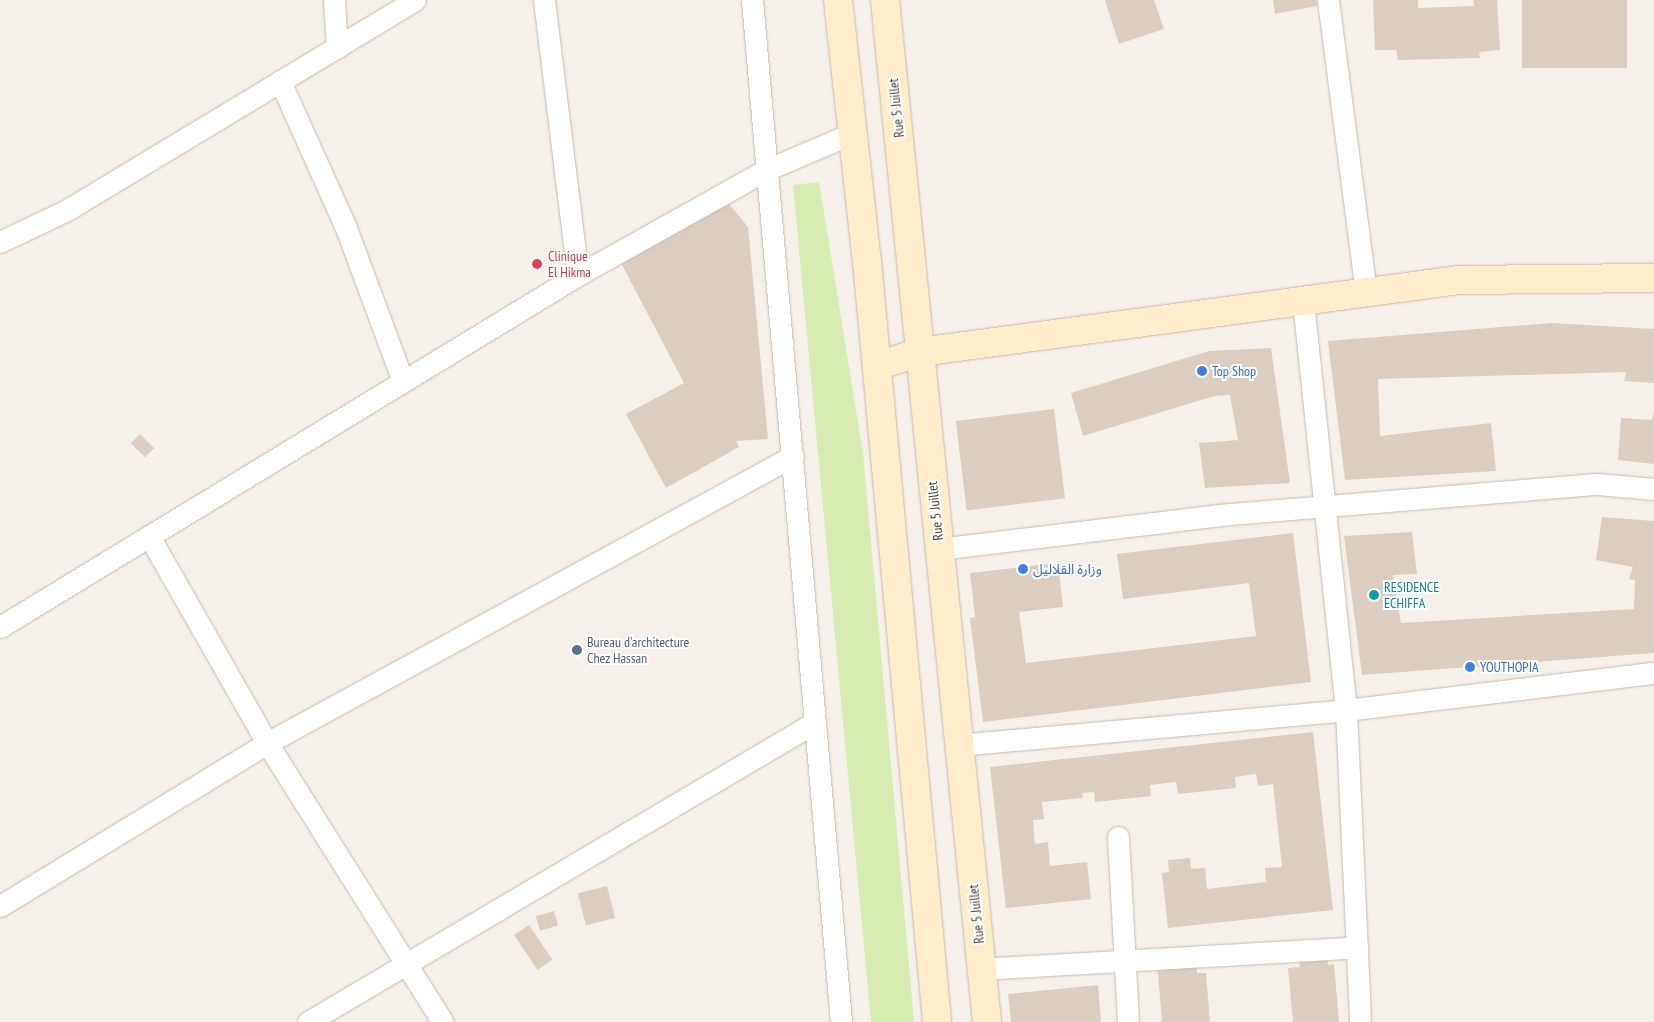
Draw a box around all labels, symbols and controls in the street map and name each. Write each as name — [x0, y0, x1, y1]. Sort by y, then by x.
street label: Rue 5 Juillet — [885, 78, 907, 138]
place label: Clinique El Hikma — [548, 248, 591, 280]
marker: Clinique El Hikma — [530, 257, 544, 271]
place label: Top Shop — [1212, 363, 1256, 379]
marker: Top Shop — [1196, 365, 1208, 377]
street label: Rue 5 Juillet — [924, 481, 946, 541]
place label: وزارة القلاليل — [1033, 561, 1102, 577]
marker: وزارة القلاليل — [1017, 563, 1029, 575]
place label: RESIDENCE ECHIFFA — [1384, 579, 1439, 612]
marker: RESIDENCE ECHIFFA — [1368, 589, 1380, 601]
place label: Bureau d'architecture Chez Hassan — [587, 634, 689, 666]
marker: Bureau d'architecture Chez Hassan — [571, 644, 583, 656]
place label: YOUTHOPIA — [1480, 659, 1539, 675]
marker: YOUTHOPIA — [1464, 661, 1476, 673]
street label: Rue 5 Juillet — [965, 884, 987, 944]

